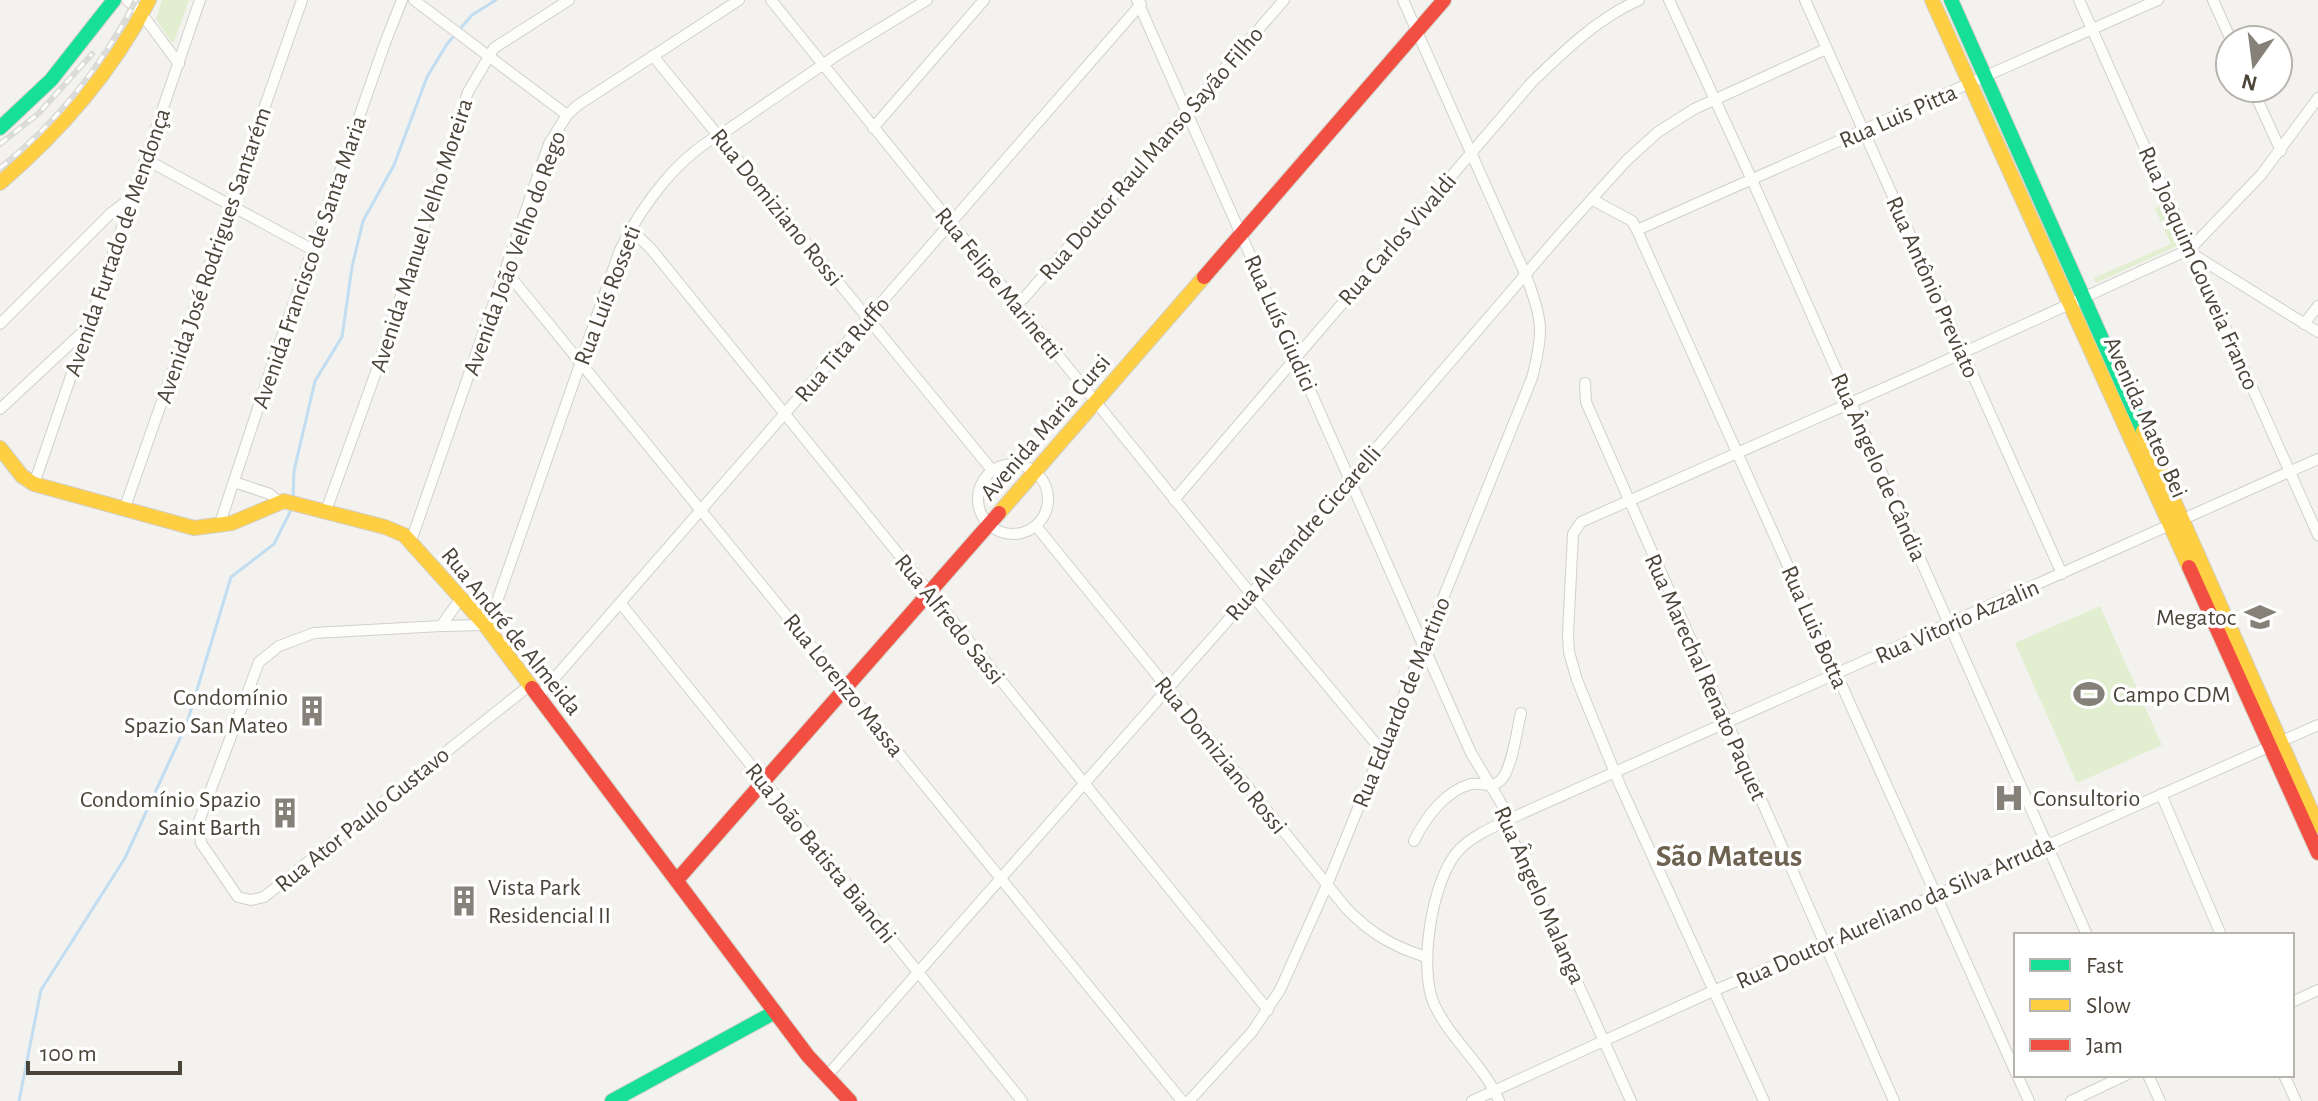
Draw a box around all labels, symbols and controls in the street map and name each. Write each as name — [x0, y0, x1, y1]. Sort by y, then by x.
street label: Rua Doutor Raul Manso Sayão Filho — [1035, 22, 1268, 285]
north arrow — [2214, 24, 2294, 104]
text: N — [2239, 70, 2259, 95]
street label: Rua Luis Pitta — [1836, 80, 1961, 153]
street label: Avenida Manuel Velho Moreira — [366, 96, 478, 375]
street label: Avenida José Rodrigues Santarém — [152, 104, 276, 406]
street label: Avenida Furtado de Mendonça — [61, 105, 175, 379]
street label: Avenida Francisco de Santa Maria — [249, 113, 371, 412]
street label: Rua Domiziano Rossi — [706, 124, 847, 291]
street label: Avenida João Velho do Rego — [460, 128, 570, 379]
street label: Rua Joaquim Gouveia Franco — [2133, 143, 2263, 394]
street label: Rua Carlos Vivaldi — [1334, 169, 1461, 310]
street label: Rua Antônio Previato — [1881, 193, 1983, 382]
street label: Rua Felipe Marinetti — [930, 203, 1067, 364]
street label: Rua Luís Rosseti — [570, 222, 646, 369]
street label: Rua Luís Giudici — [1239, 252, 1321, 395]
street label: Rua Tita Ruffo — [791, 292, 895, 407]
street label: Avenida Mateo Bei — [2099, 333, 2191, 501]
street label: Avenida Maria Cursi — [976, 350, 1115, 505]
street label: Rua Ângelo de Cândia — [1826, 369, 1932, 565]
street label: Rua Alexandre Ciccarelli — [1221, 442, 1386, 626]
street label: Rua André de Almeida — [436, 543, 586, 720]
street label: Rua Alfredo Sassi — [890, 550, 1009, 689]
street label: Rua Marechal Renato Paquet — [1640, 550, 1771, 805]
street label: Rua Luis Botta — [1776, 562, 1852, 692]
street label: Rua Vitorio Azzalin — [1872, 575, 2043, 669]
street label: Rua Eduardo de Martino — [1349, 594, 1455, 811]
school or university icon: Megatoc — [2243, 600, 2277, 634]
place label: Megatoc — [2156, 606, 2236, 630]
street label: Rua Lorenzo Massa — [778, 610, 908, 762]
street label: Rua Domiziano Rossi — [1150, 672, 1291, 839]
sports icon: Campo CDM — [2072, 677, 2106, 711]
place label: Campo CDM — [2113, 683, 2230, 707]
place label: Condomínio Spazio San Mateo — [124, 686, 288, 738]
building icon: Condomínio Spazio San Mateo — [295, 694, 329, 728]
street label: Rua Ator Paulo Gustavo — [271, 742, 454, 897]
street label: Rua João Batista Bianchi — [740, 759, 900, 948]
hospital icon: Consultorio — [1992, 781, 2026, 815]
place label: Consultorio — [2033, 787, 2140, 811]
place label: Condomínio Spazio Saint Barth — [80, 788, 261, 840]
building icon: Condomínio Spazio Saint Barth — [268, 796, 302, 830]
street label: Rua Ângelo Malanga — [1489, 802, 1591, 988]
street label: Rua Doutor Aureliano da Silva Arruda — [1733, 832, 2058, 994]
district label: São Mateus — [1656, 840, 1802, 872]
place label: Vista Park Residencial II — [488, 876, 611, 928]
building icon: Vista Park Residencial II — [447, 884, 481, 918]
legend — [2014, 933, 2294, 1077]
text: Fast — [2086, 954, 2124, 978]
text: Slow — [2086, 994, 2131, 1018]
scale bar — [28, 1025, 180, 1075]
text: Jam — [2086, 1034, 2123, 1058]
text: 100 m — [40, 1042, 97, 1066]

